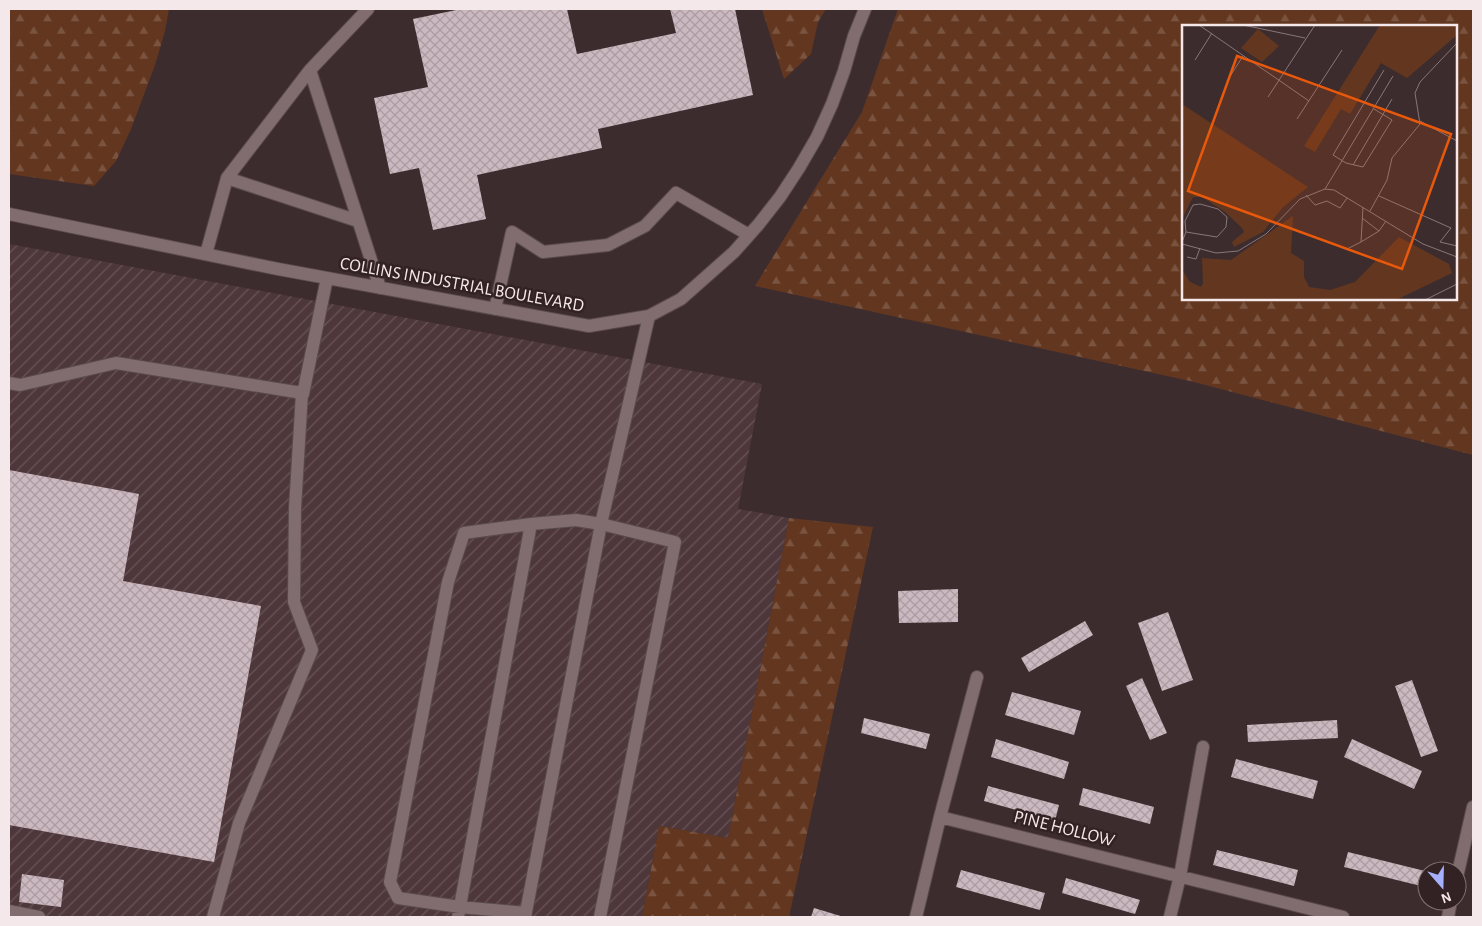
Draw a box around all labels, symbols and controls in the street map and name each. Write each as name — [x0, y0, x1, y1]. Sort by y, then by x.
inset map — [1182, 25, 1457, 300]
street label: COLLINS INDUSTRIAL BOULEVARD — [339, 255, 585, 315]
street label: PINE HOLLOW — [1012, 808, 1116, 850]
north arrow — [1417, 861, 1467, 911]
text: N — [1439, 889, 1453, 906]

